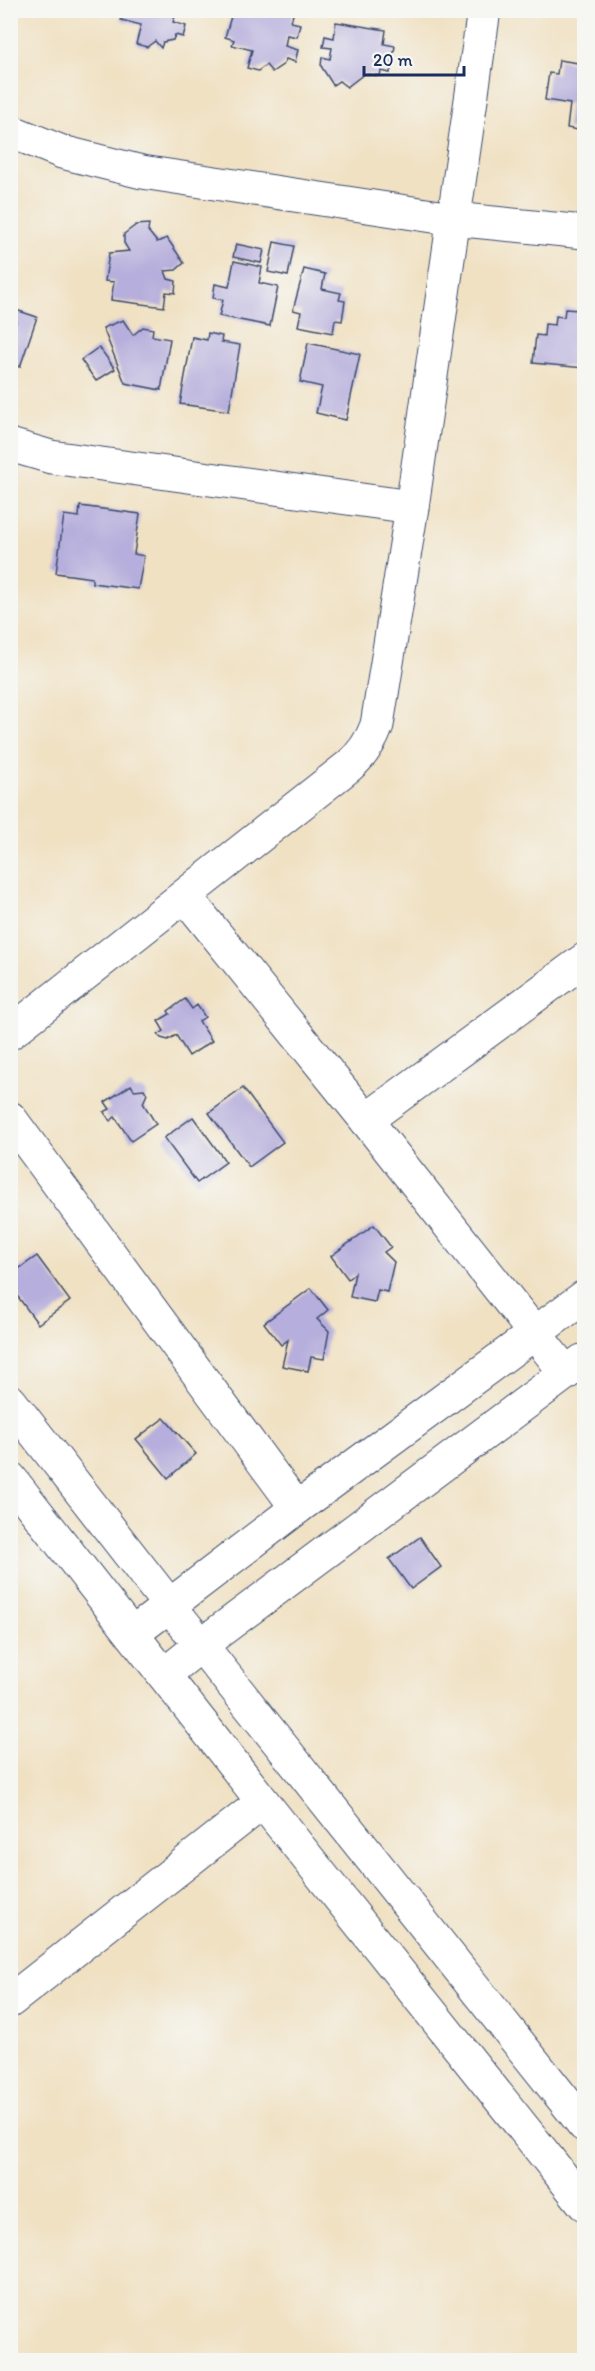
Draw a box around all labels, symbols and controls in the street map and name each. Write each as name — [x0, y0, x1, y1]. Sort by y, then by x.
scale bar — [364, 39, 464, 77]
text: 20 m — [373, 49, 413, 71]

